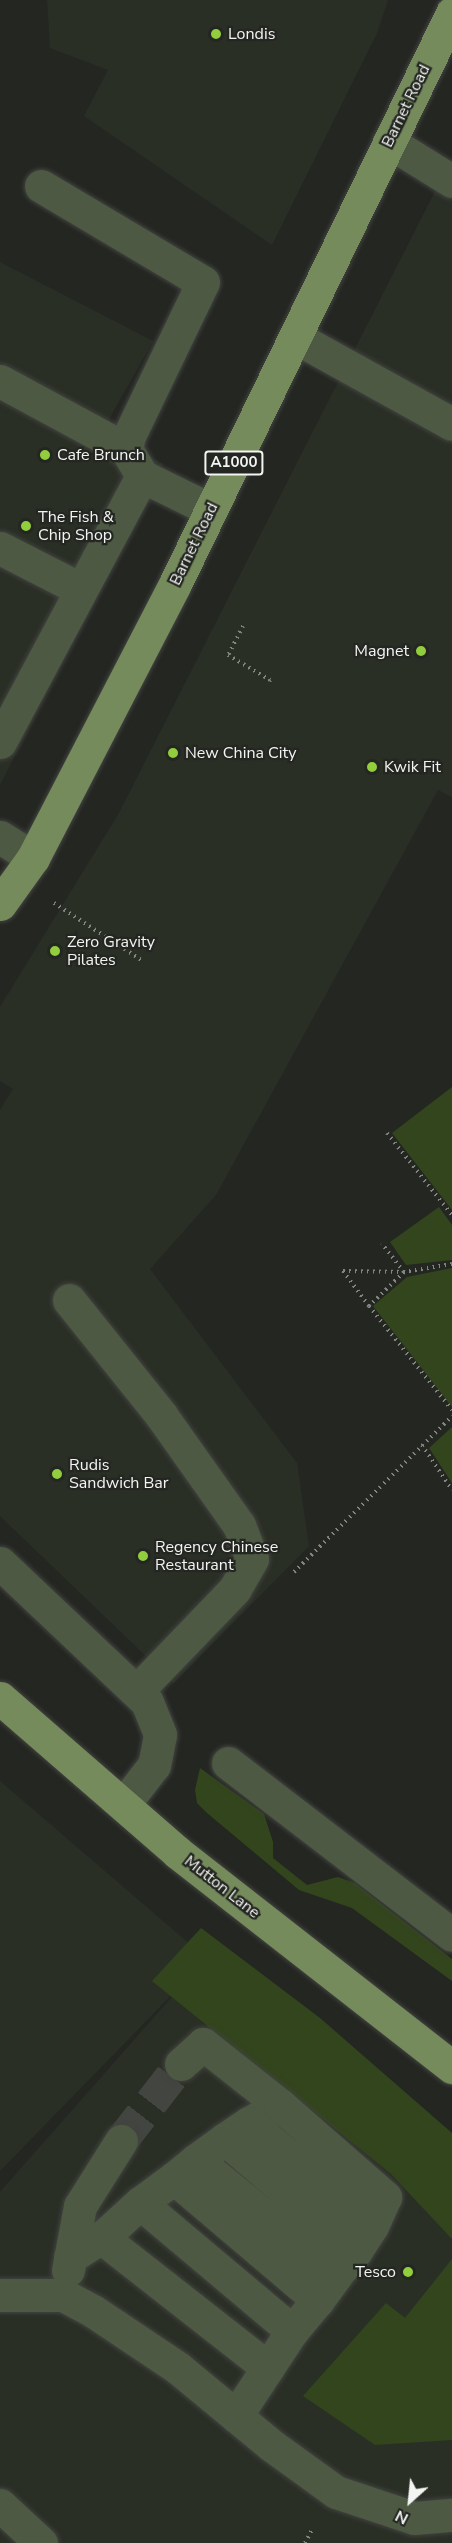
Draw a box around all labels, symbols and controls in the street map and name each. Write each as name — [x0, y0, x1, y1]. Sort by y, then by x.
place label: Londis — [228, 24, 275, 44]
marker: Londis — [209, 27, 223, 41]
street label: Barnet Road — [378, 62, 434, 150]
place label: Cafe Brunch — [57, 445, 145, 465]
marker: Cafe Brunch — [38, 448, 52, 462]
road number: A1000 — [204, 451, 264, 475]
street label: Barnet Road — [166, 500, 222, 588]
place label: The Fish & Chip Shop — [38, 507, 114, 545]
marker: The Fish & Chip Shop — [19, 519, 33, 533]
place label: Magnet — [354, 641, 409, 661]
marker: Magnet — [414, 644, 428, 658]
place label: New China City — [185, 743, 296, 763]
marker: New China City — [166, 746, 180, 760]
place label: Kwik Fit — [384, 757, 441, 777]
marker: Kwik Fit — [365, 760, 379, 774]
place label: Zero Gravity Pilates — [67, 932, 155, 970]
marker: Zero Gravity Pilates — [48, 944, 62, 958]
place label: Rudis Sandwich Bar — [69, 1455, 169, 1493]
marker: Rudis Sandwich Bar — [50, 1467, 64, 1481]
place label: Regency Chinese Restaurant — [155, 1537, 278, 1575]
marker: Regency Chinese Restaurant — [136, 1549, 150, 1563]
street label: Mutton Lane — [180, 1852, 264, 1922]
place label: Tesco — [355, 2262, 396, 2282]
marker: Tesco — [401, 2265, 415, 2279]
north arrow — [380, 2471, 440, 2531]
text: N — [392, 2505, 412, 2530]

